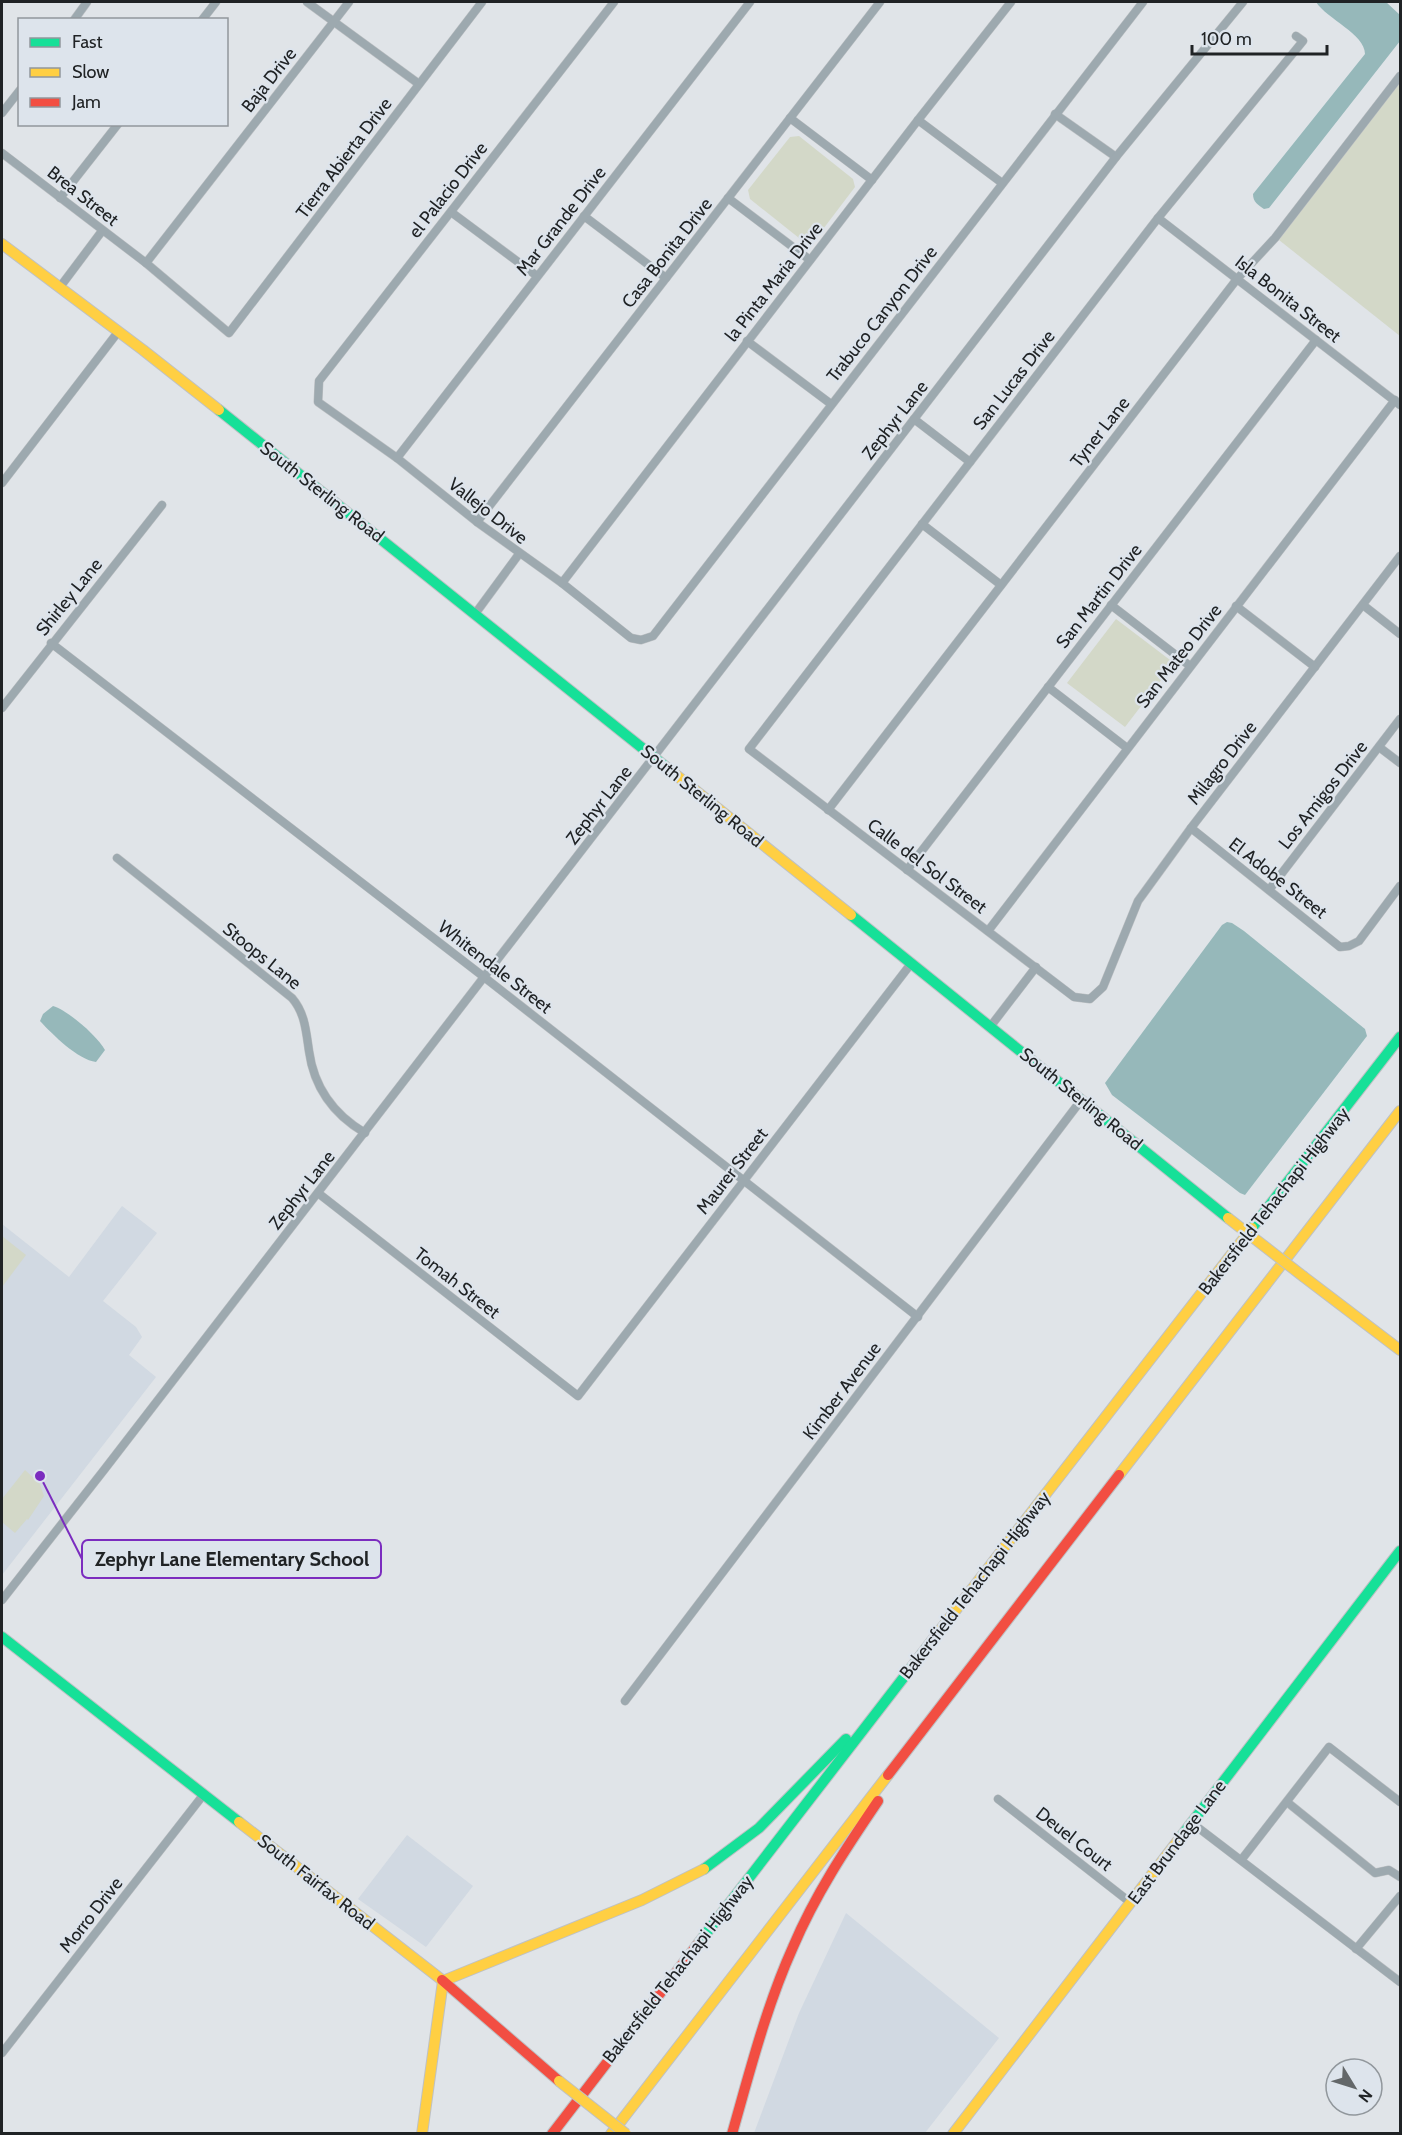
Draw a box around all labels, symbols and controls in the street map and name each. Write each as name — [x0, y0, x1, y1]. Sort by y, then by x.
legend — [18, 18, 228, 126]
scale bar — [1192, 18, 1327, 56]
text: 100 m — [1201, 28, 1252, 50]
text: Fast — [72, 31, 103, 53]
street label: Baja Drive — [237, 43, 301, 117]
text: Slow — [72, 61, 109, 83]
text: Jam — [71, 91, 101, 113]
street label: Tierra Abierta Drive — [291, 93, 397, 223]
street label: el Palacio Drive — [404, 138, 492, 242]
street label: Brea Street — [43, 161, 123, 231]
street label: Mar Grande Drive — [511, 162, 611, 280]
street label: Casa Bonita Drive — [617, 194, 717, 312]
street label: la Pinta Maria Drive — [721, 218, 827, 346]
street label: Trabuco Canyon Drive — [822, 242, 942, 386]
street label: Isla Bonita Street — [1231, 251, 1345, 347]
street label: San Lucas Drive — [968, 326, 1060, 434]
street label: Zephyr Lane — [857, 376, 933, 464]
street label: Tyner Lane — [1066, 392, 1134, 472]
street label: South Sterling Road — [256, 437, 388, 547]
street label: Vallejo Drive — [444, 473, 532, 549]
street label: San Martin Drive — [1051, 539, 1147, 653]
street label: Shirley Lane — [31, 554, 107, 640]
street label: San Mateo Drive — [1132, 600, 1226, 712]
street label: Milagro Drive — [1183, 717, 1261, 809]
street label: Los Amigos Drive — [1274, 736, 1372, 854]
street label: South Sterling Road — [636, 740, 768, 852]
street label: Zephyr Lane — [561, 761, 637, 849]
street label: Calle del Sol Street — [863, 814, 991, 918]
street label: El Adobe Street — [1225, 833, 1331, 923]
street label: Whitendale Street — [434, 916, 556, 1018]
street label: Stoops Lane — [218, 918, 306, 994]
street label: South Sterling Road — [1015, 1043, 1147, 1155]
street label: Bakersfield Tehachapi Highway — [1194, 1103, 1354, 1299]
street label: Maurer Street — [692, 1124, 772, 1218]
street label: Zephyr Lane — [264, 1146, 340, 1234]
street label: Tomah Street — [410, 1243, 504, 1323]
street label: Kimber Avenue — [798, 1338, 886, 1444]
street label: Bakersfield Tehachapi Highway — [895, 1487, 1055, 1683]
callout: Zephyr Lane Elementary School — [82, 1540, 381, 1578]
text: Zephyr Lane Elementary School — [95, 1547, 369, 1571]
street label: East Brundage Lane — [1123, 1776, 1231, 1908]
street label: Deuel Court — [1031, 1802, 1117, 1876]
street label: South Fairfax Road — [253, 1829, 379, 1935]
street label: Bakersfield Tehachapi Highway — [598, 1871, 758, 2067]
street label: Morro Drive — [55, 1873, 127, 1957]
north arrow — [1324, 2057, 1384, 2117]
text: N — [1354, 2086, 1376, 2106]

